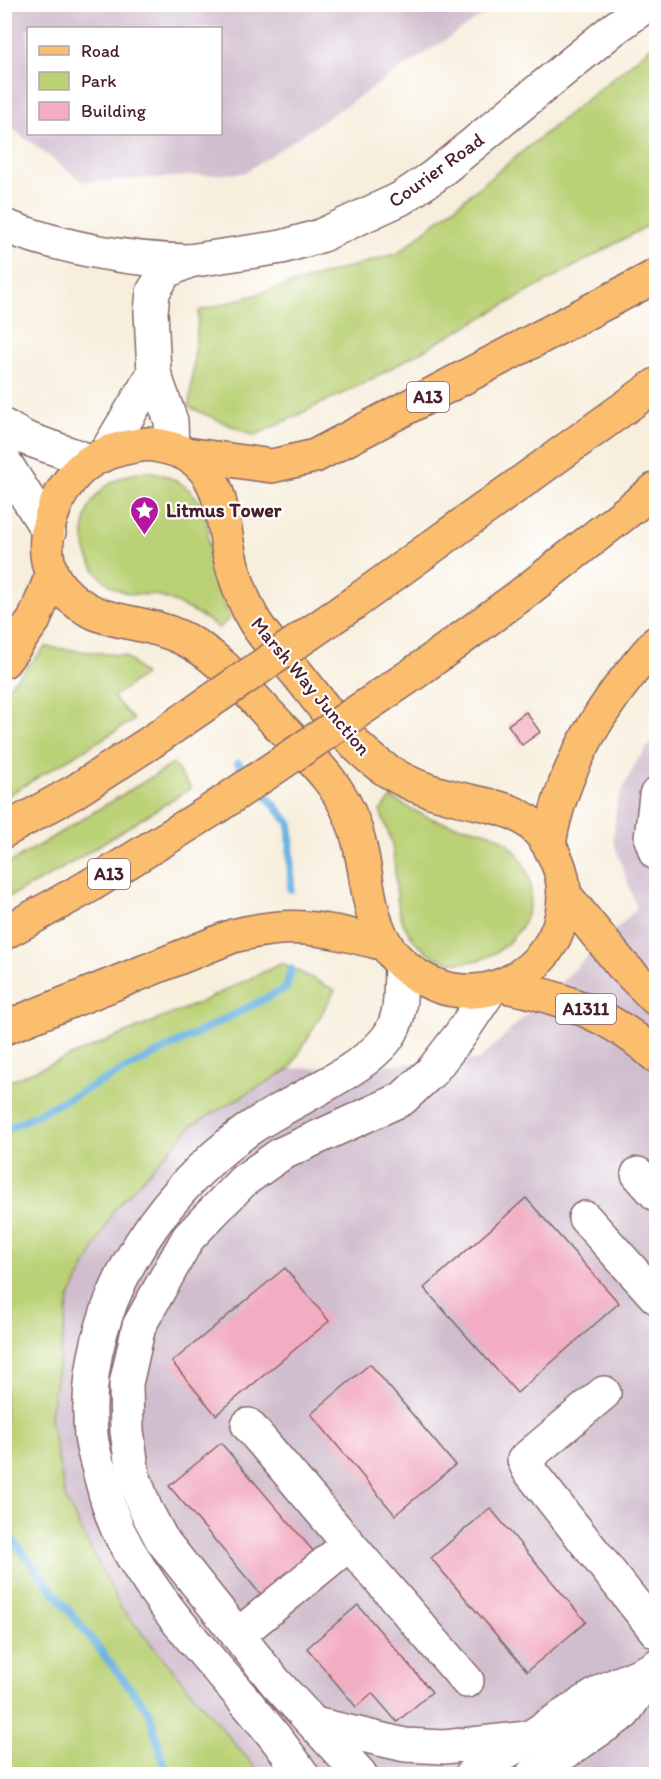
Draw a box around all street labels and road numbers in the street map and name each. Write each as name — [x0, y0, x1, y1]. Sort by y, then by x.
street label: Courier Road — [384, 127, 489, 213]
road number: A13 — [407, 382, 449, 412]
street label: Marsh Way Junction — [246, 612, 376, 760]
road number: A13 — [88, 859, 130, 889]
road number: A1311 — [556, 994, 616, 1024]

